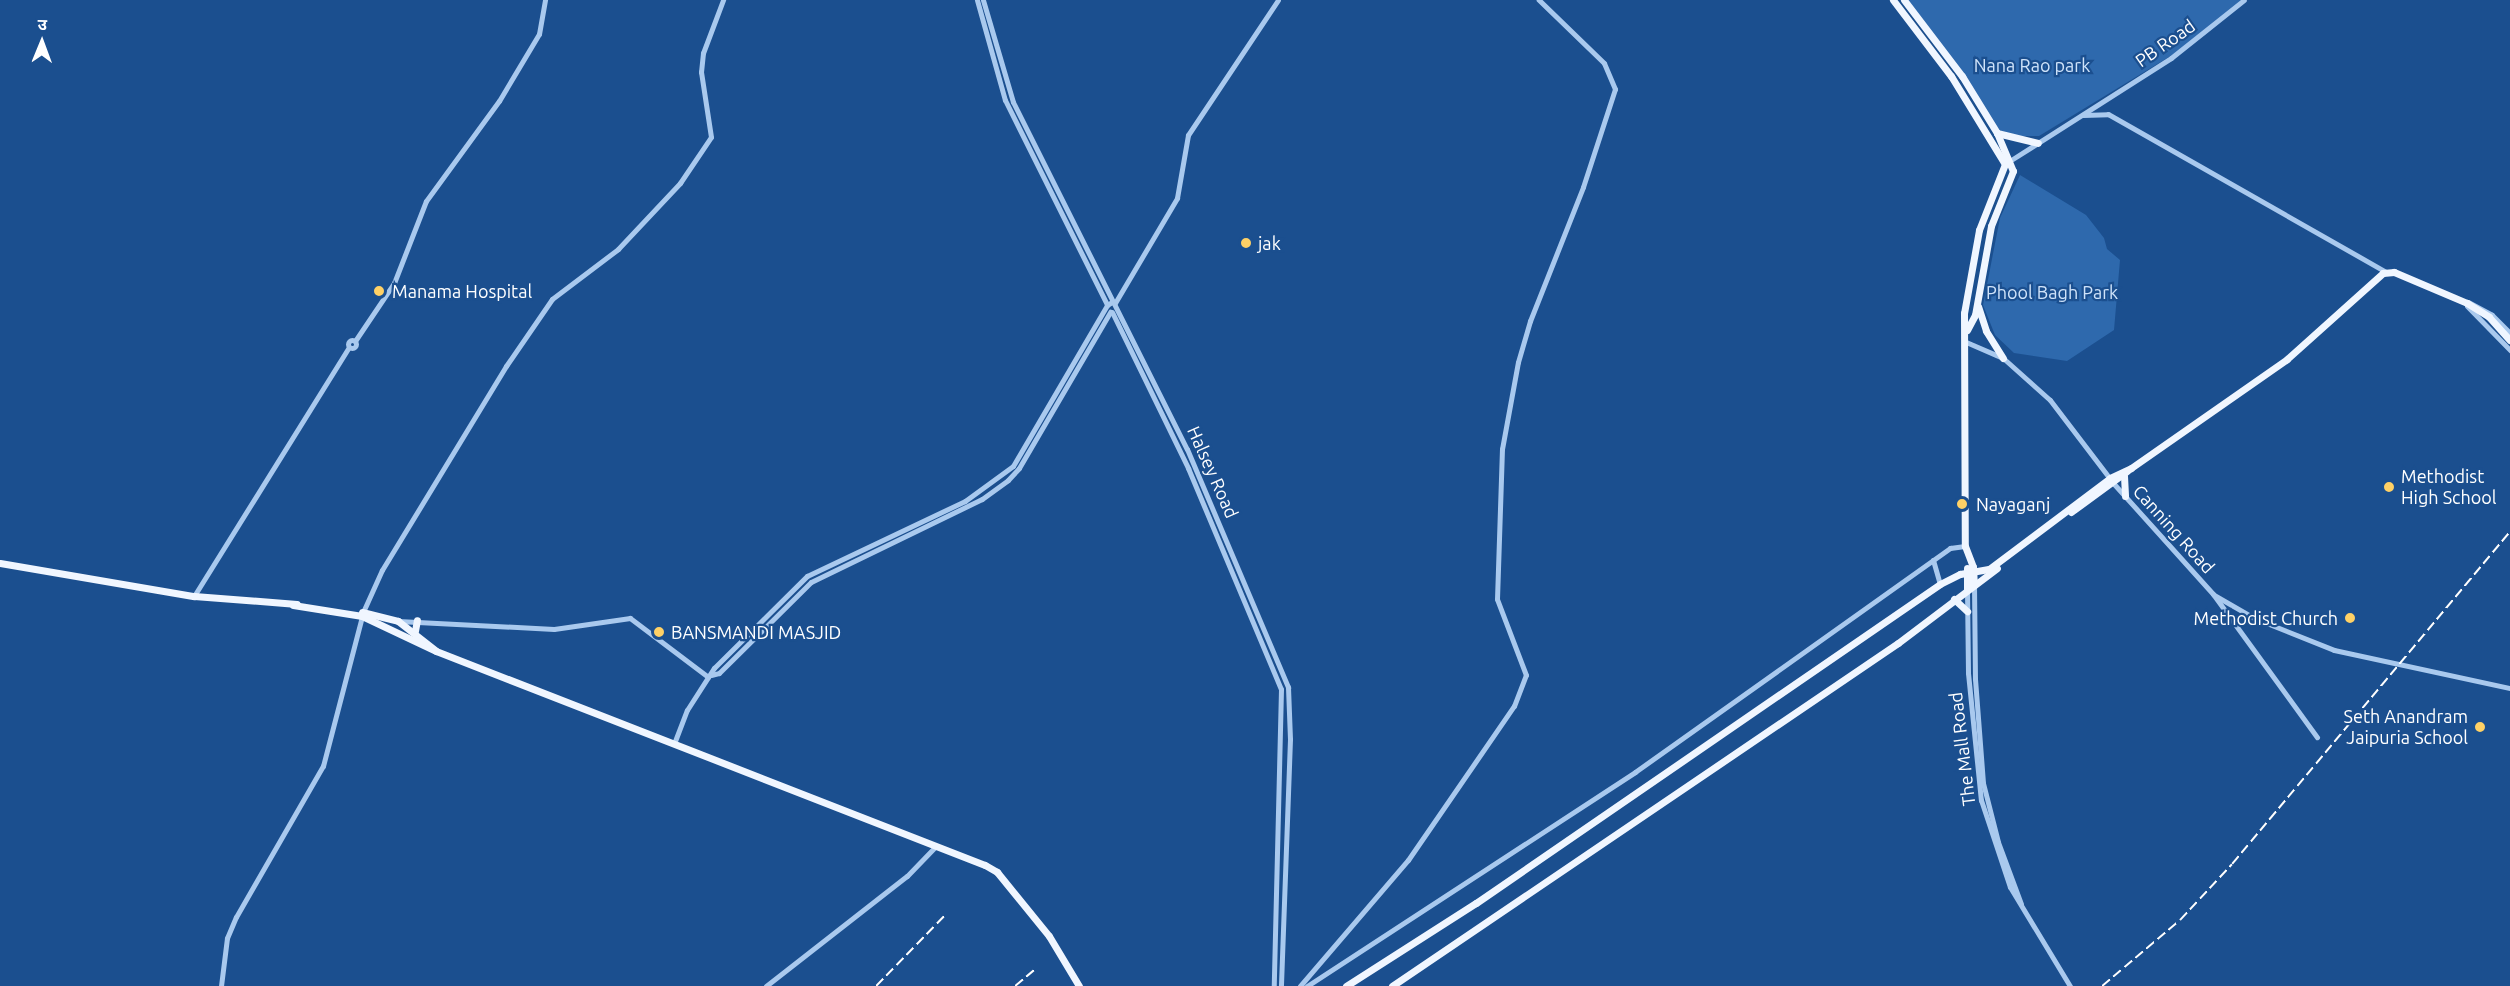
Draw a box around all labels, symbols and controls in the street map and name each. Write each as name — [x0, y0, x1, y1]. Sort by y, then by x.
north arrow — [12, 12, 72, 72]
text: उ — [37, 15, 47, 33]
street label: PB Road — [2131, 15, 2199, 71]
park label: Nana Rao park — [1974, 54, 2090, 76]
place label: jak — [1258, 232, 1281, 254]
marker: jak — [1239, 236, 1253, 250]
place label: Manama Hospital — [392, 280, 532, 302]
park label: Phool Bagh Park — [1986, 281, 2118, 303]
marker: Manama Hospital — [370, 282, 388, 300]
street label: Halsey Road — [1183, 423, 1243, 521]
place label: Methodist High School — [2401, 466, 2497, 508]
street label: Canning Road — [2129, 480, 2219, 578]
marker: Methodist High School — [2382, 480, 2396, 494]
place label: Nayaganj — [1976, 493, 2050, 515]
marker: Nayaganj — [1953, 495, 1971, 513]
place label: Methodist Church — [2194, 607, 2338, 629]
marker: Methodist Church — [2343, 611, 2357, 625]
place label: BANSMANDI MASJID — [671, 621, 841, 643]
marker: BANSMANDI MASJID — [652, 625, 666, 639]
street label: The Mall Road — [1944, 691, 1980, 807]
place label: Seth Anandram Jaipuria School — [2344, 706, 2468, 748]
marker: Seth Anandram Jaipuria School — [2473, 720, 2487, 734]

